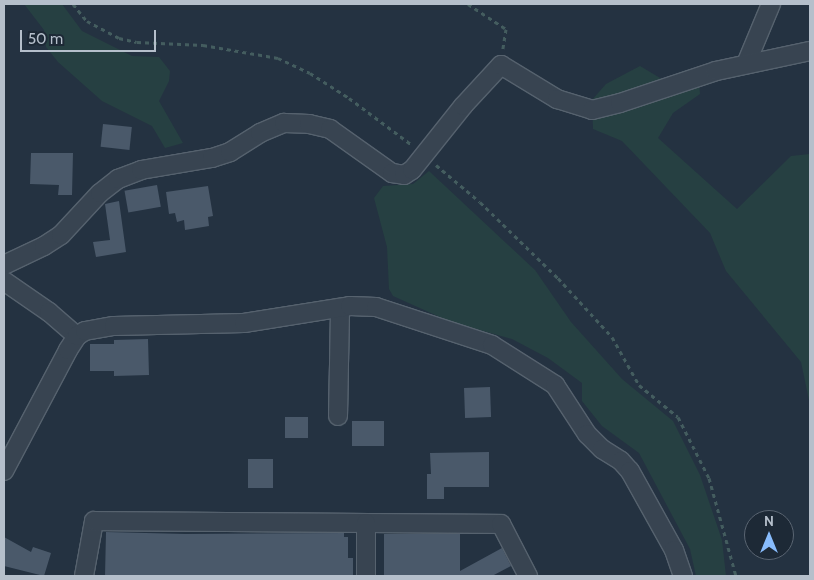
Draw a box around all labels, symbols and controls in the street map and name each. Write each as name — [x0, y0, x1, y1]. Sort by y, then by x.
scale bar — [22, 20, 159, 52]
text: 50 m — [28, 30, 63, 48]
north arrow — [744, 510, 794, 560]
text: N — [764, 512, 774, 530]

